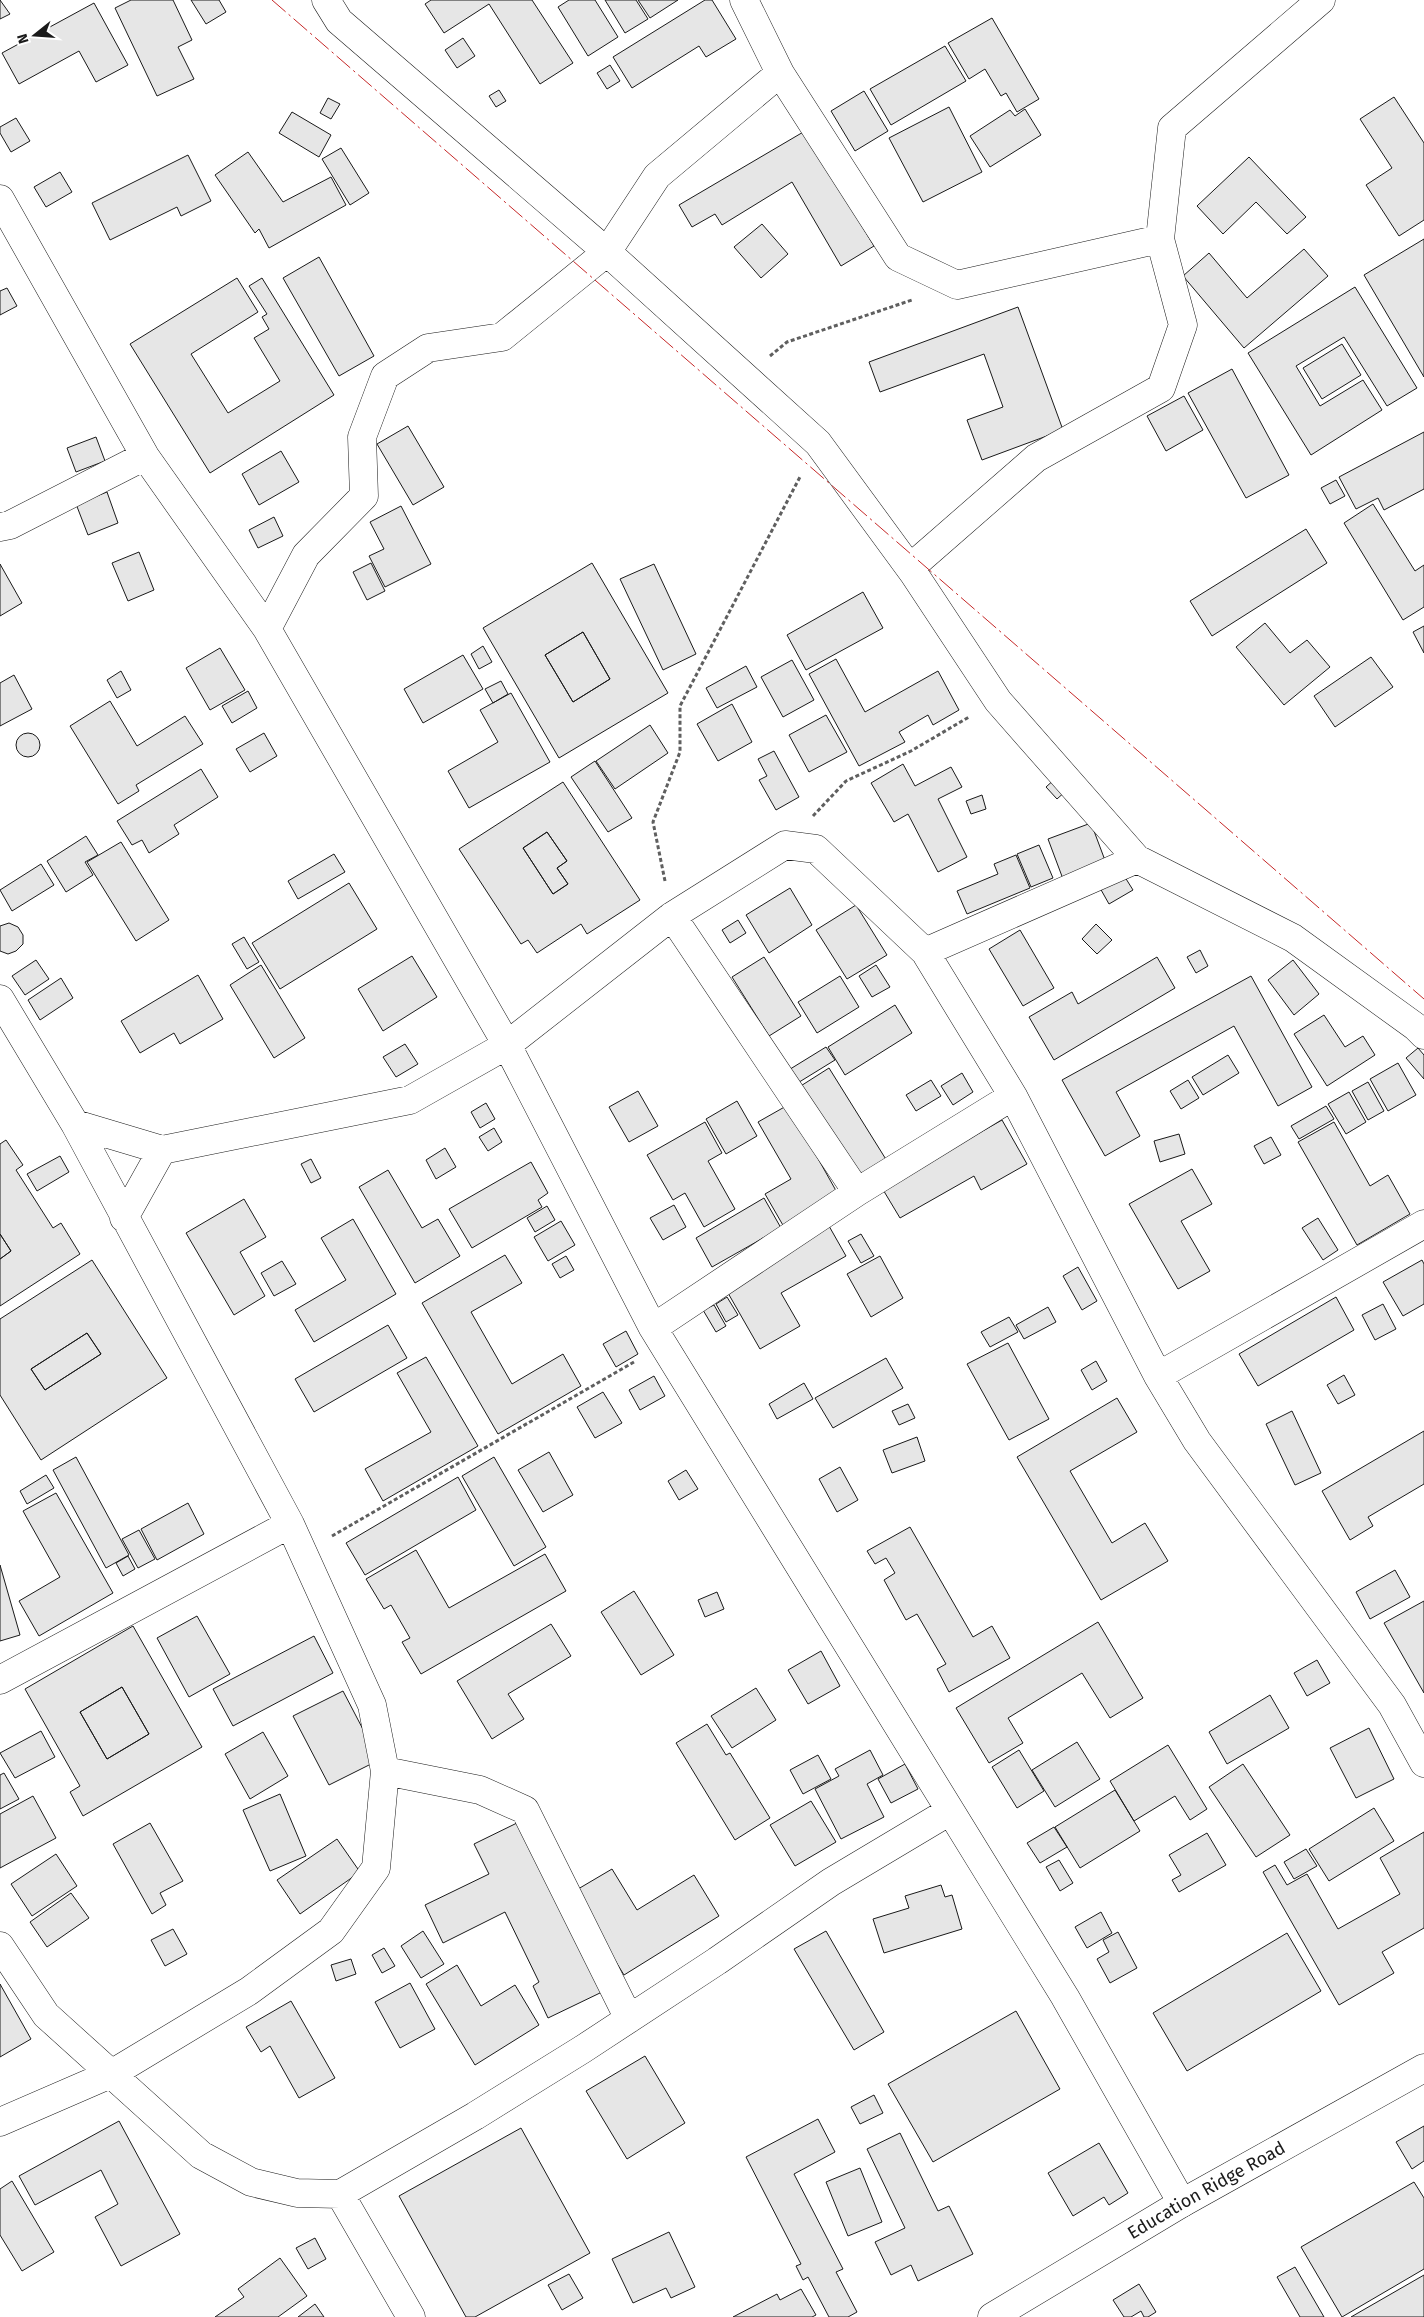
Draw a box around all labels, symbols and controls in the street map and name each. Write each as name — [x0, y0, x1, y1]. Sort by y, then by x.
north arrow — [10, 10, 60, 60]
text: N — [14, 32, 33, 46]
street label: Education Ridge Road — [1123, 2137, 1289, 2244]

